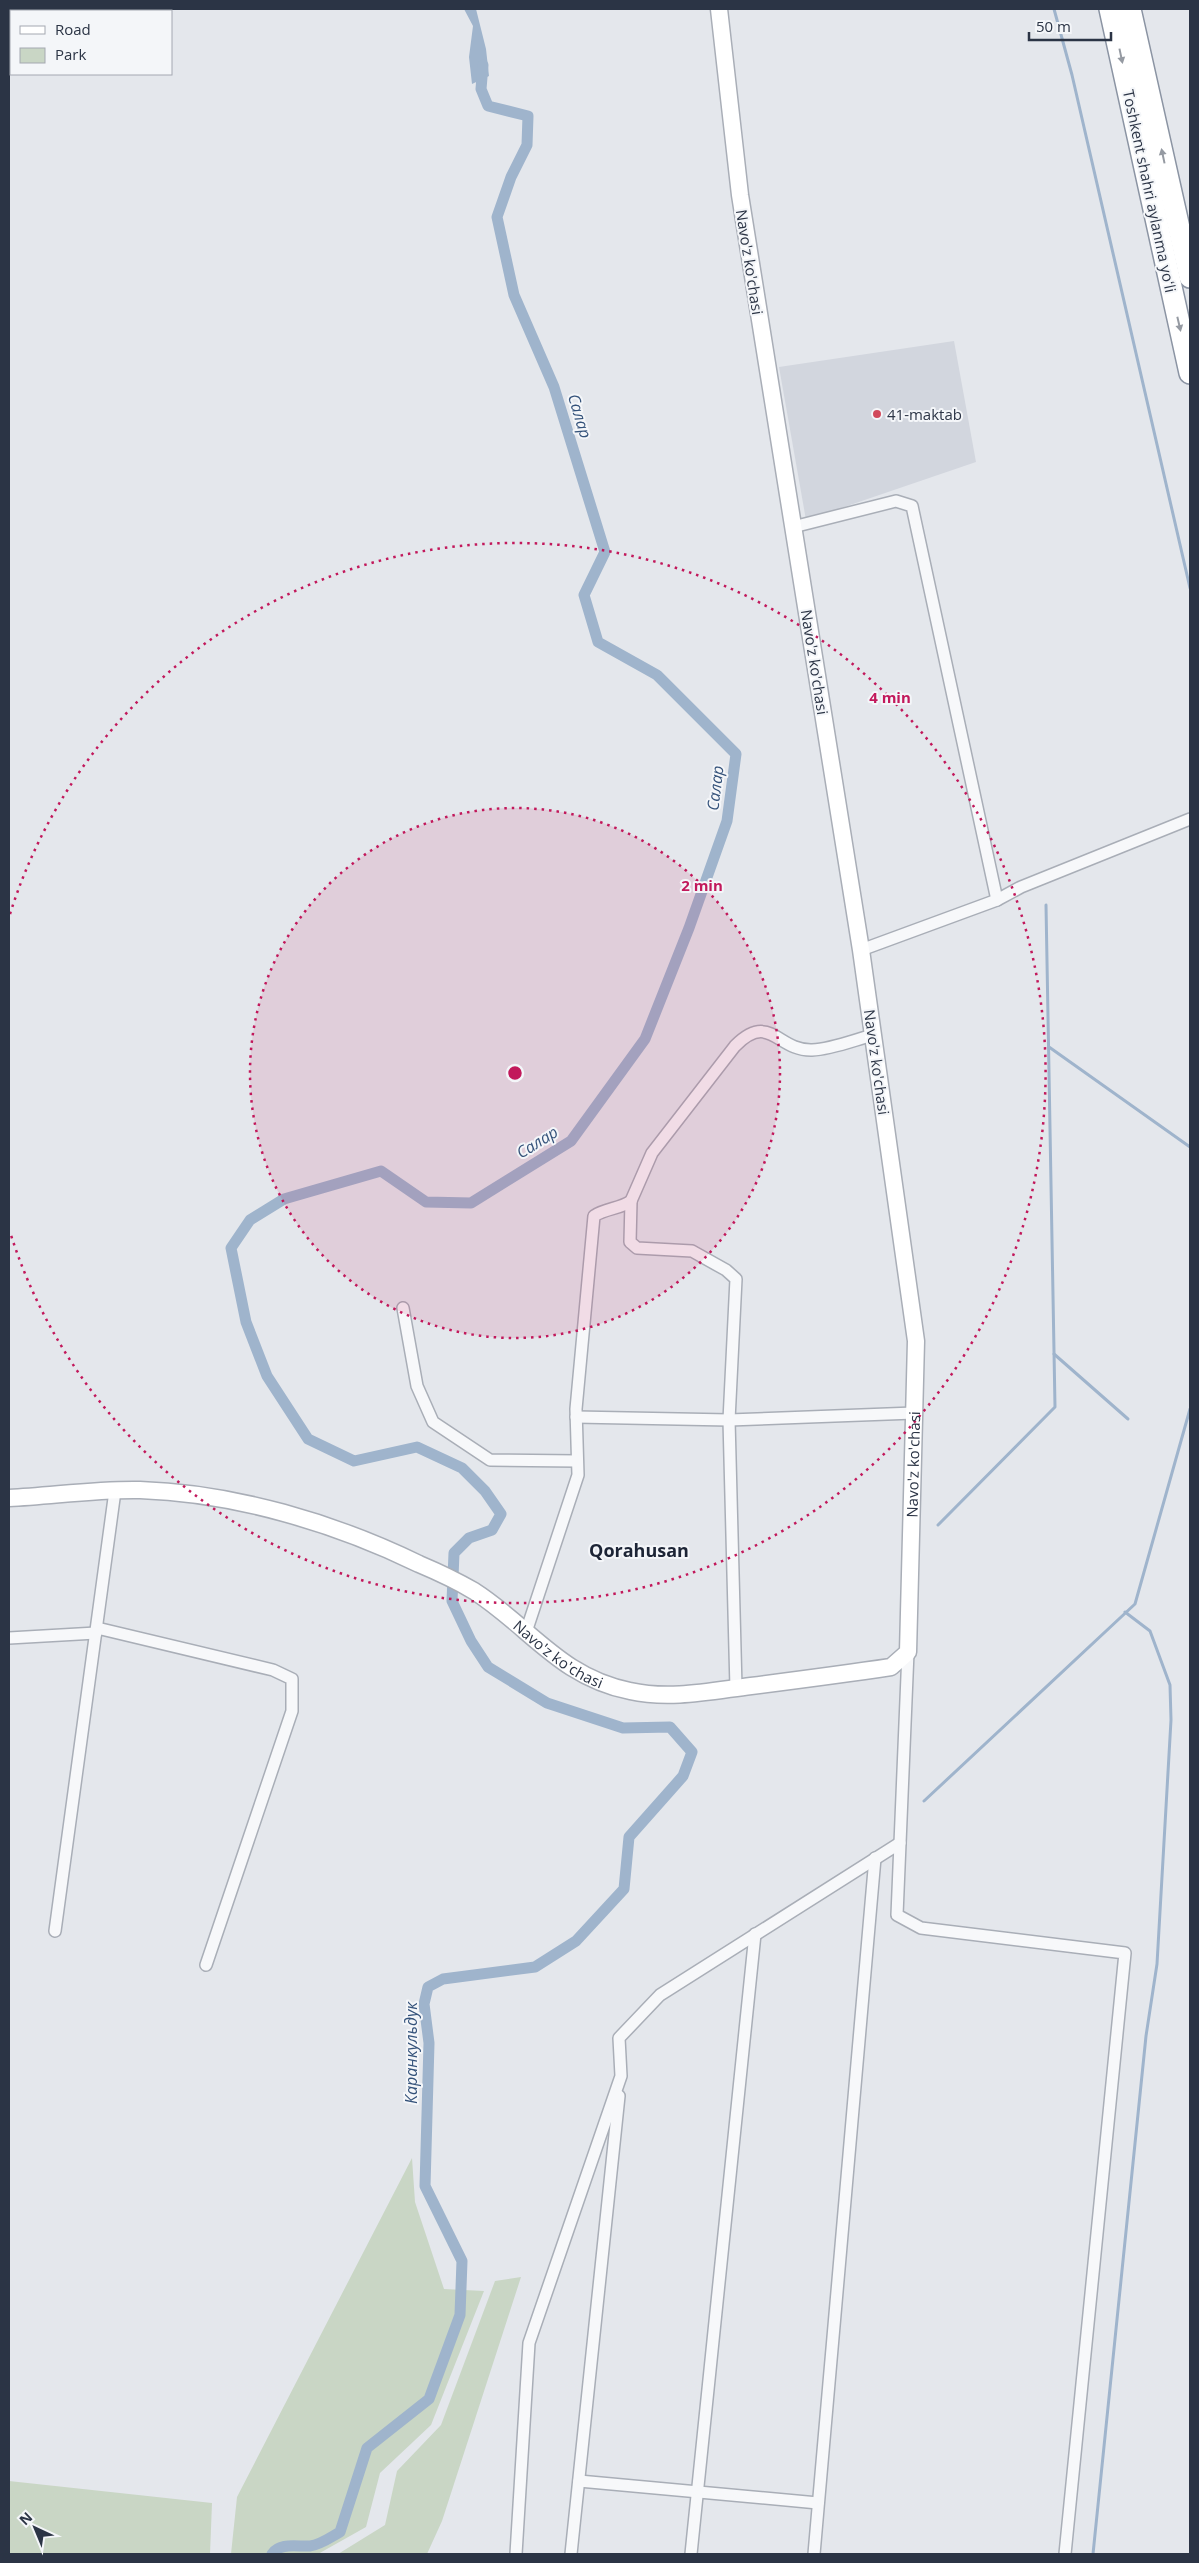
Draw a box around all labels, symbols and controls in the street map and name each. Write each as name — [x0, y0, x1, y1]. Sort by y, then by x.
legend — [10, 10, 172, 75]
scale bar — [1029, 10, 1112, 42]
text: 50 m — [1036, 16, 1071, 36]
text: Road — [55, 19, 91, 39]
text: Park — [55, 44, 86, 64]
one-way arrow — [1117, 49, 1125, 65]
street label: Toshkent shahri aylanma yoʻli — [1119, 88, 1181, 294]
one-way arrow — [1159, 148, 1167, 164]
street label: Navo'z ko'chasi — [732, 208, 768, 316]
one-way arrow — [1175, 317, 1183, 332]
water label: Салар — [563, 391, 597, 441]
place label: 41-maktab — [887, 404, 962, 424]
marker: 41-maktab — [871, 408, 883, 420]
street label: Navo'z ko'chasi — [797, 608, 833, 716]
text: 4 min — [869, 687, 911, 707]
water label: Салар — [701, 764, 729, 812]
text: 2 min — [681, 875, 723, 895]
street label: Navo'z ko'chasi — [860, 1008, 894, 1116]
centre of rings — [506, 1064, 524, 1082]
water label: Салар — [512, 1121, 562, 1163]
street label: Navo'z ko'chasi — [901, 1411, 924, 1518]
district label: Qorahusan — [589, 1538, 689, 1562]
street label: Navo'z ko'chasi — [509, 1615, 606, 1692]
water label: Каранкульдук — [400, 2001, 422, 2104]
north arrow — [10, 2503, 60, 2553]
text: N — [15, 2507, 36, 2529]

